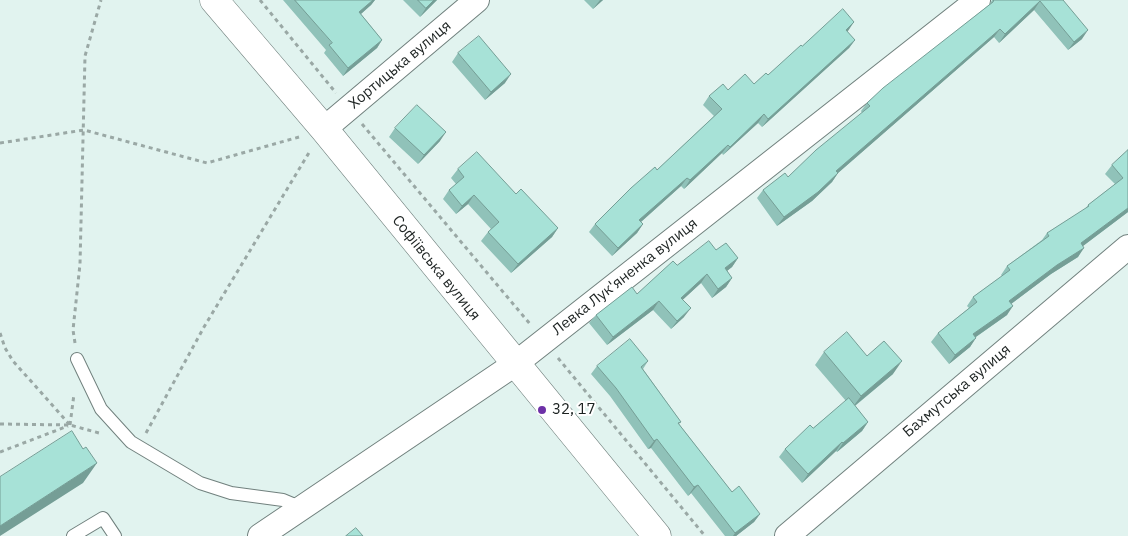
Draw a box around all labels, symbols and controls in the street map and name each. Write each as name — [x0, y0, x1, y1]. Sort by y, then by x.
street label: Хортицька вулиця — [345, 17, 455, 113]
street label: Софіївська вулиця — [388, 212, 484, 324]
street label: Левка Лук'яненка вулиця — [549, 215, 701, 339]
street label: Бахмутська вулиця — [900, 341, 1014, 441]
place label: 32, 17 — [552, 401, 596, 419]
marker: 32, 17 — [536, 404, 548, 416]

